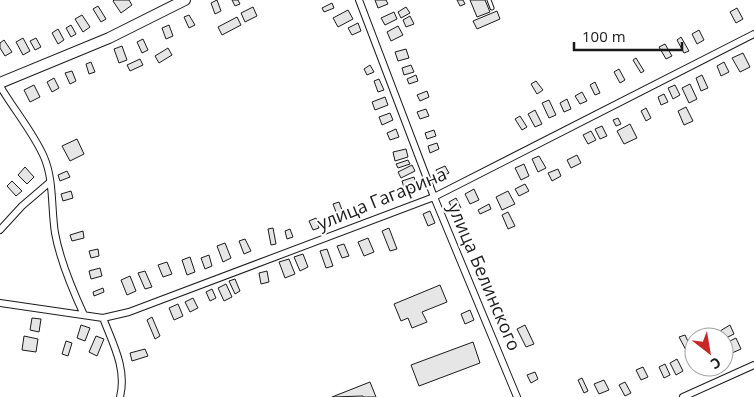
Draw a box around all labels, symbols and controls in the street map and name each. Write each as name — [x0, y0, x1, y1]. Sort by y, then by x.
scale bar — [574, 20, 682, 52]
text: 100 m — [582, 26, 626, 46]
street label: улица Гагарина — [313, 161, 450, 235]
street label: улица Белинского — [443, 199, 527, 354]
north arrow — [684, 327, 734, 377]
text: С — [707, 353, 725, 374]

